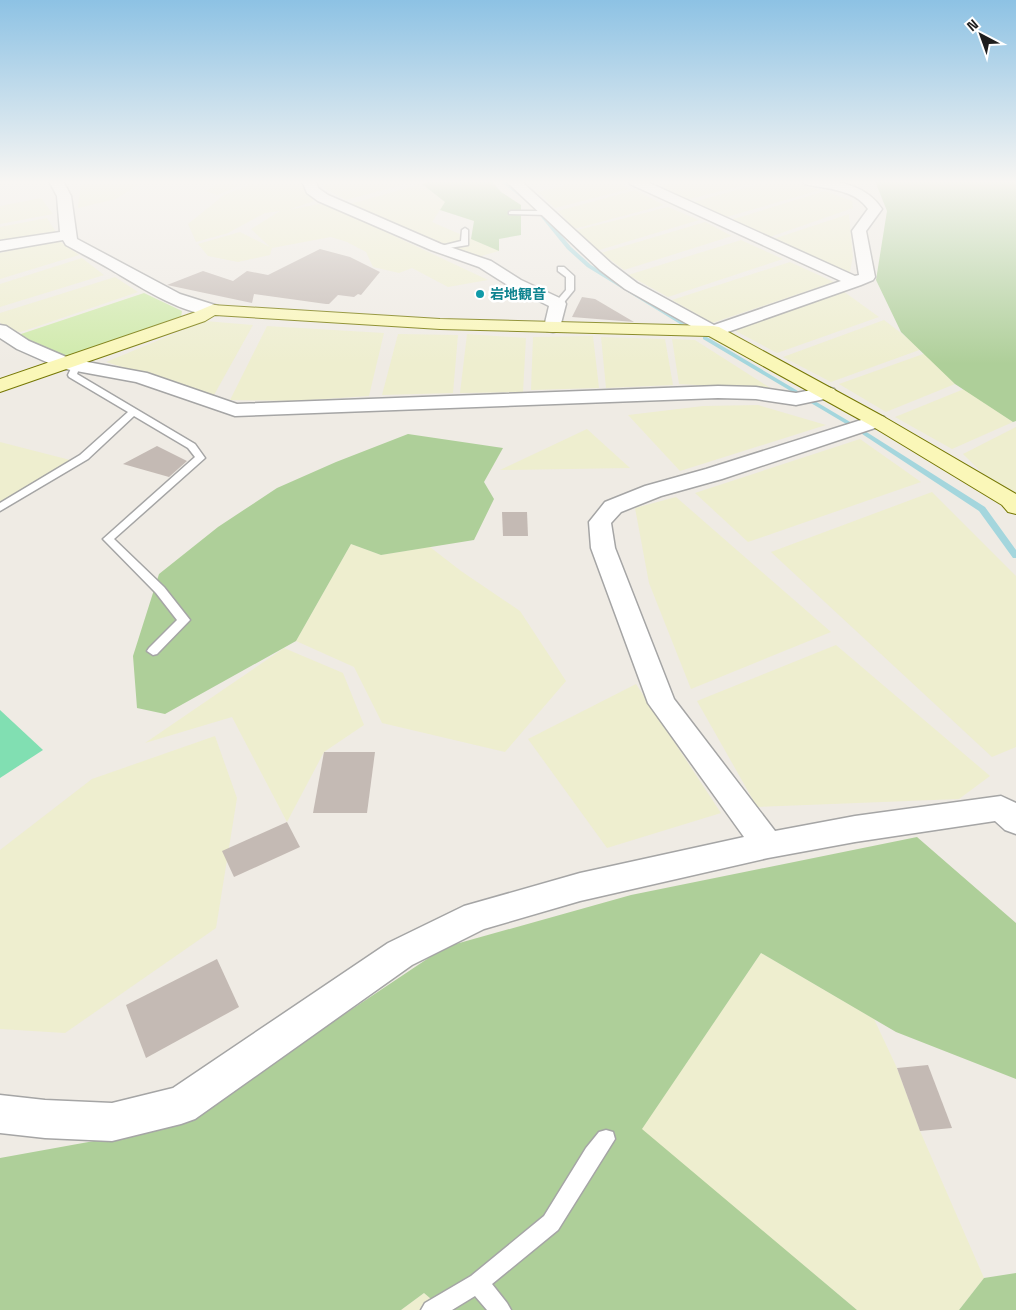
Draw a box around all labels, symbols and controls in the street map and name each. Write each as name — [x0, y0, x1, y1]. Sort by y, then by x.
north arrow — [956, 10, 1006, 60]
text: N — [963, 15, 982, 35]
place label: 岩地観音 — [490, 285, 546, 303]
marker: 岩地観音 — [474, 288, 486, 300]

